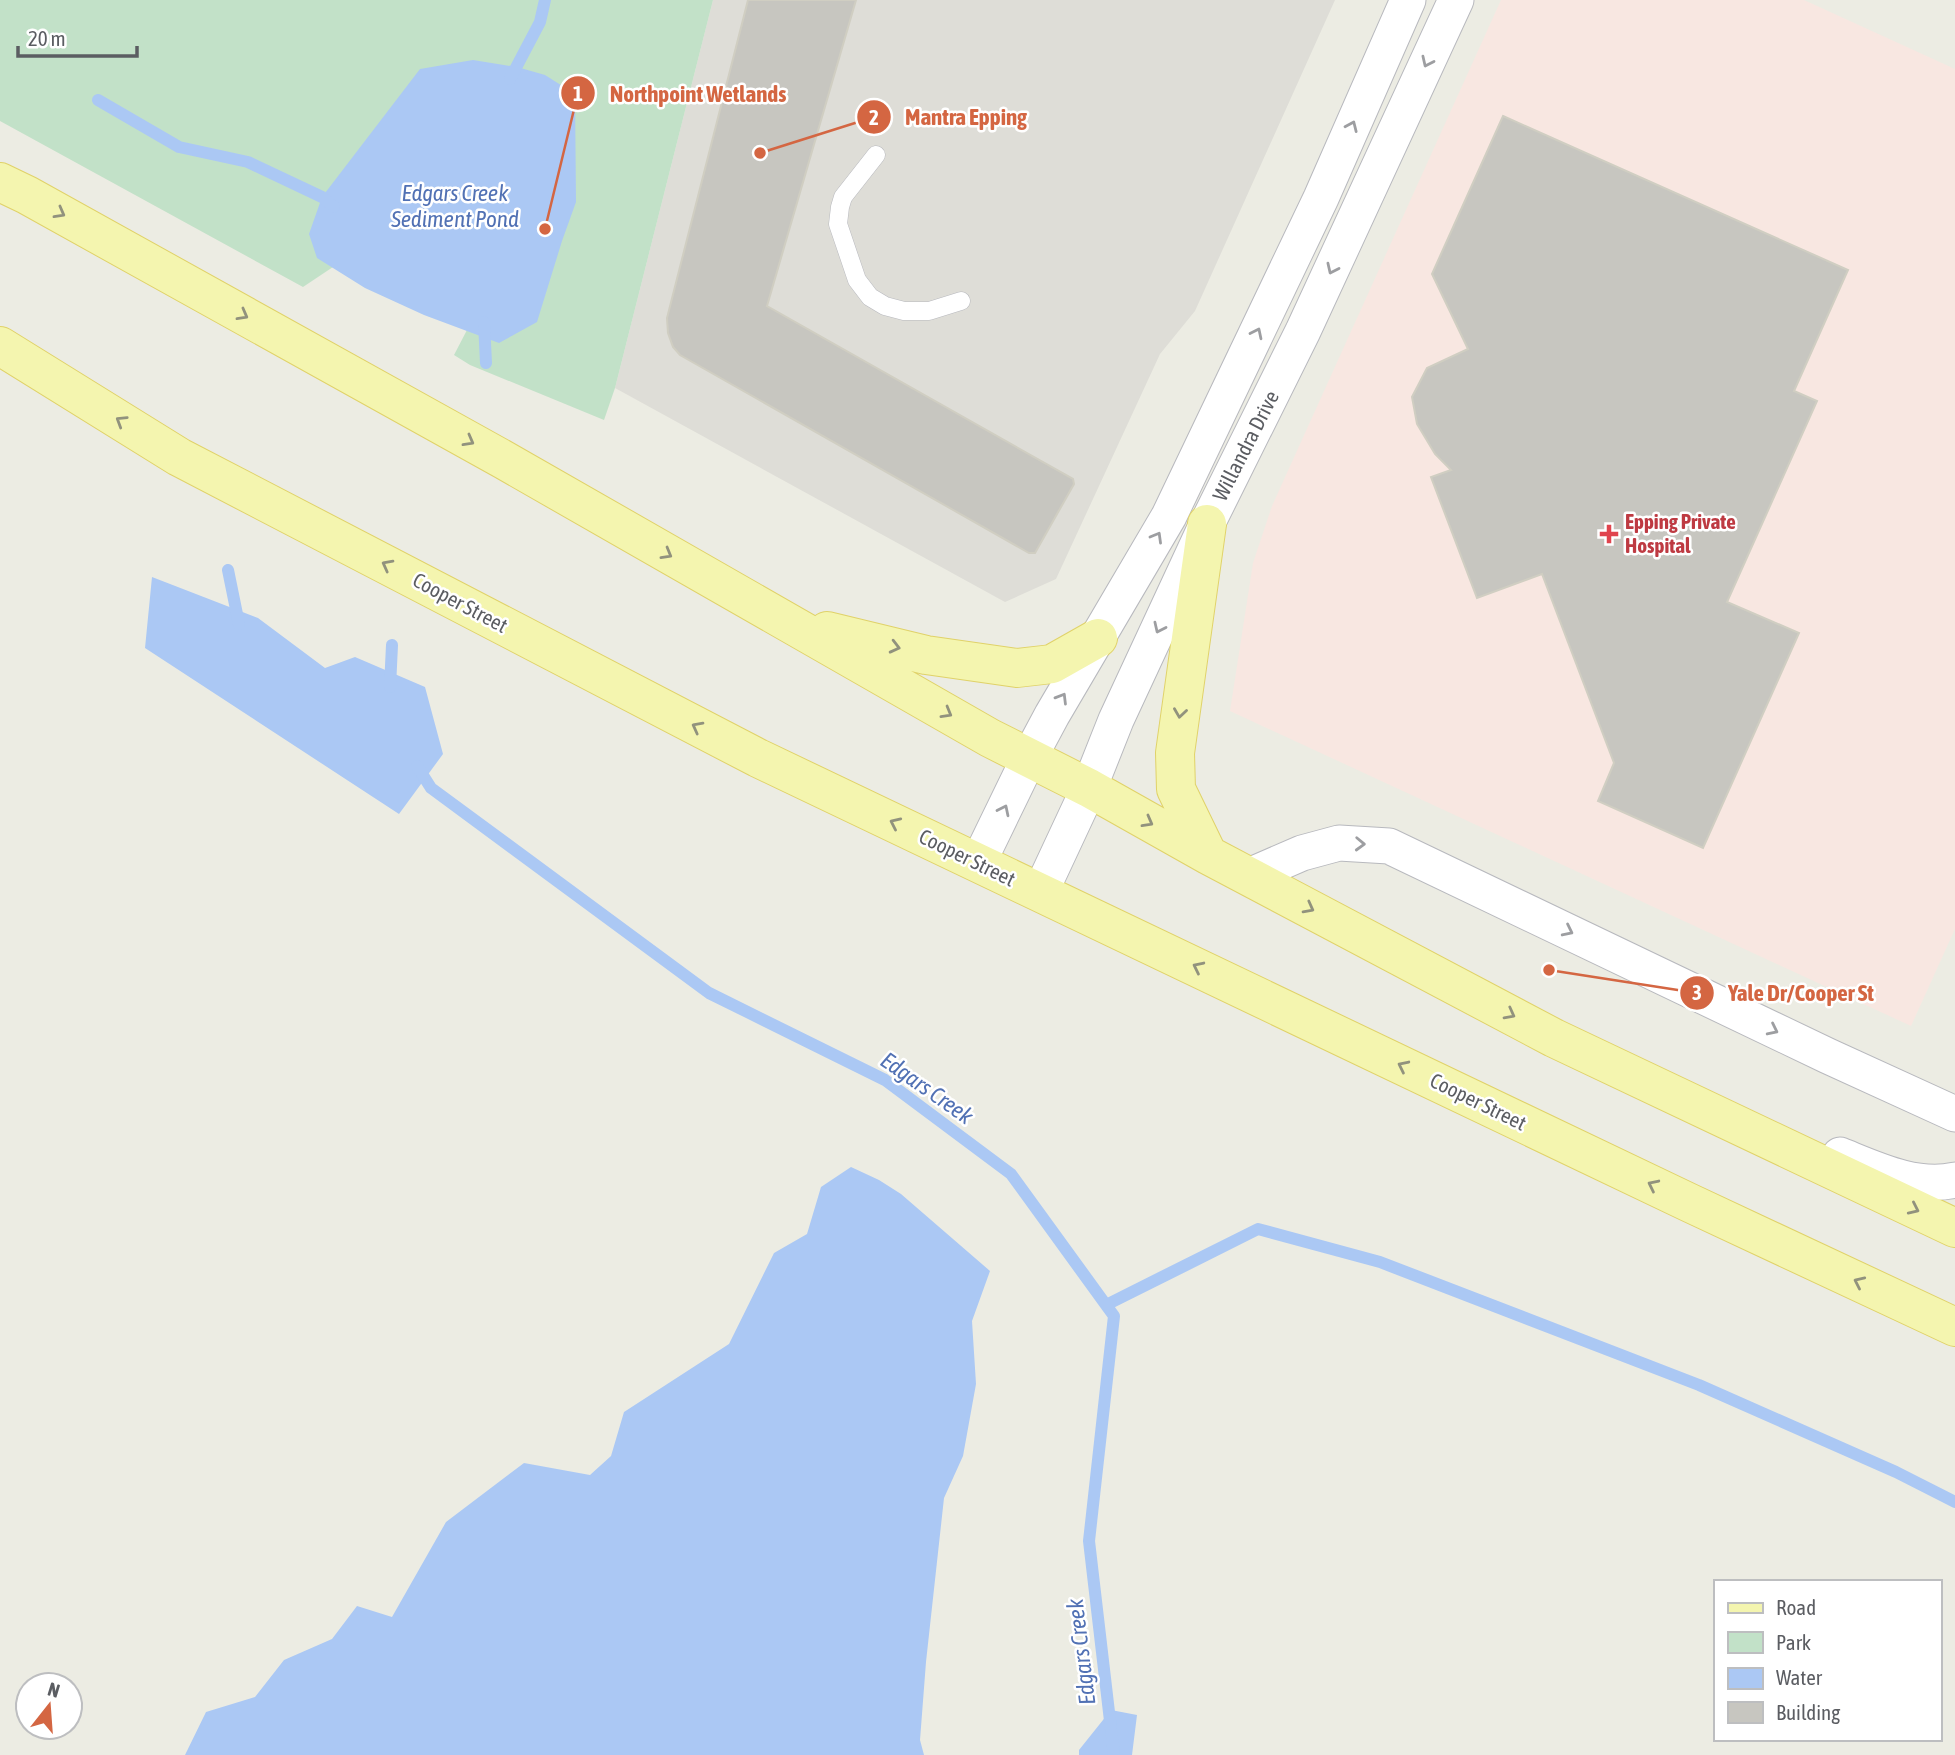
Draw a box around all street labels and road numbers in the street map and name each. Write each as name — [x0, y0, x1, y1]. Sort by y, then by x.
street label: Willandra Drive — [1207, 387, 1283, 505]
street label: Cooper Street — [409, 567, 512, 637]
street label: Cooper Street — [916, 824, 1019, 891]
street label: Cooper Street — [1427, 1068, 1530, 1135]

